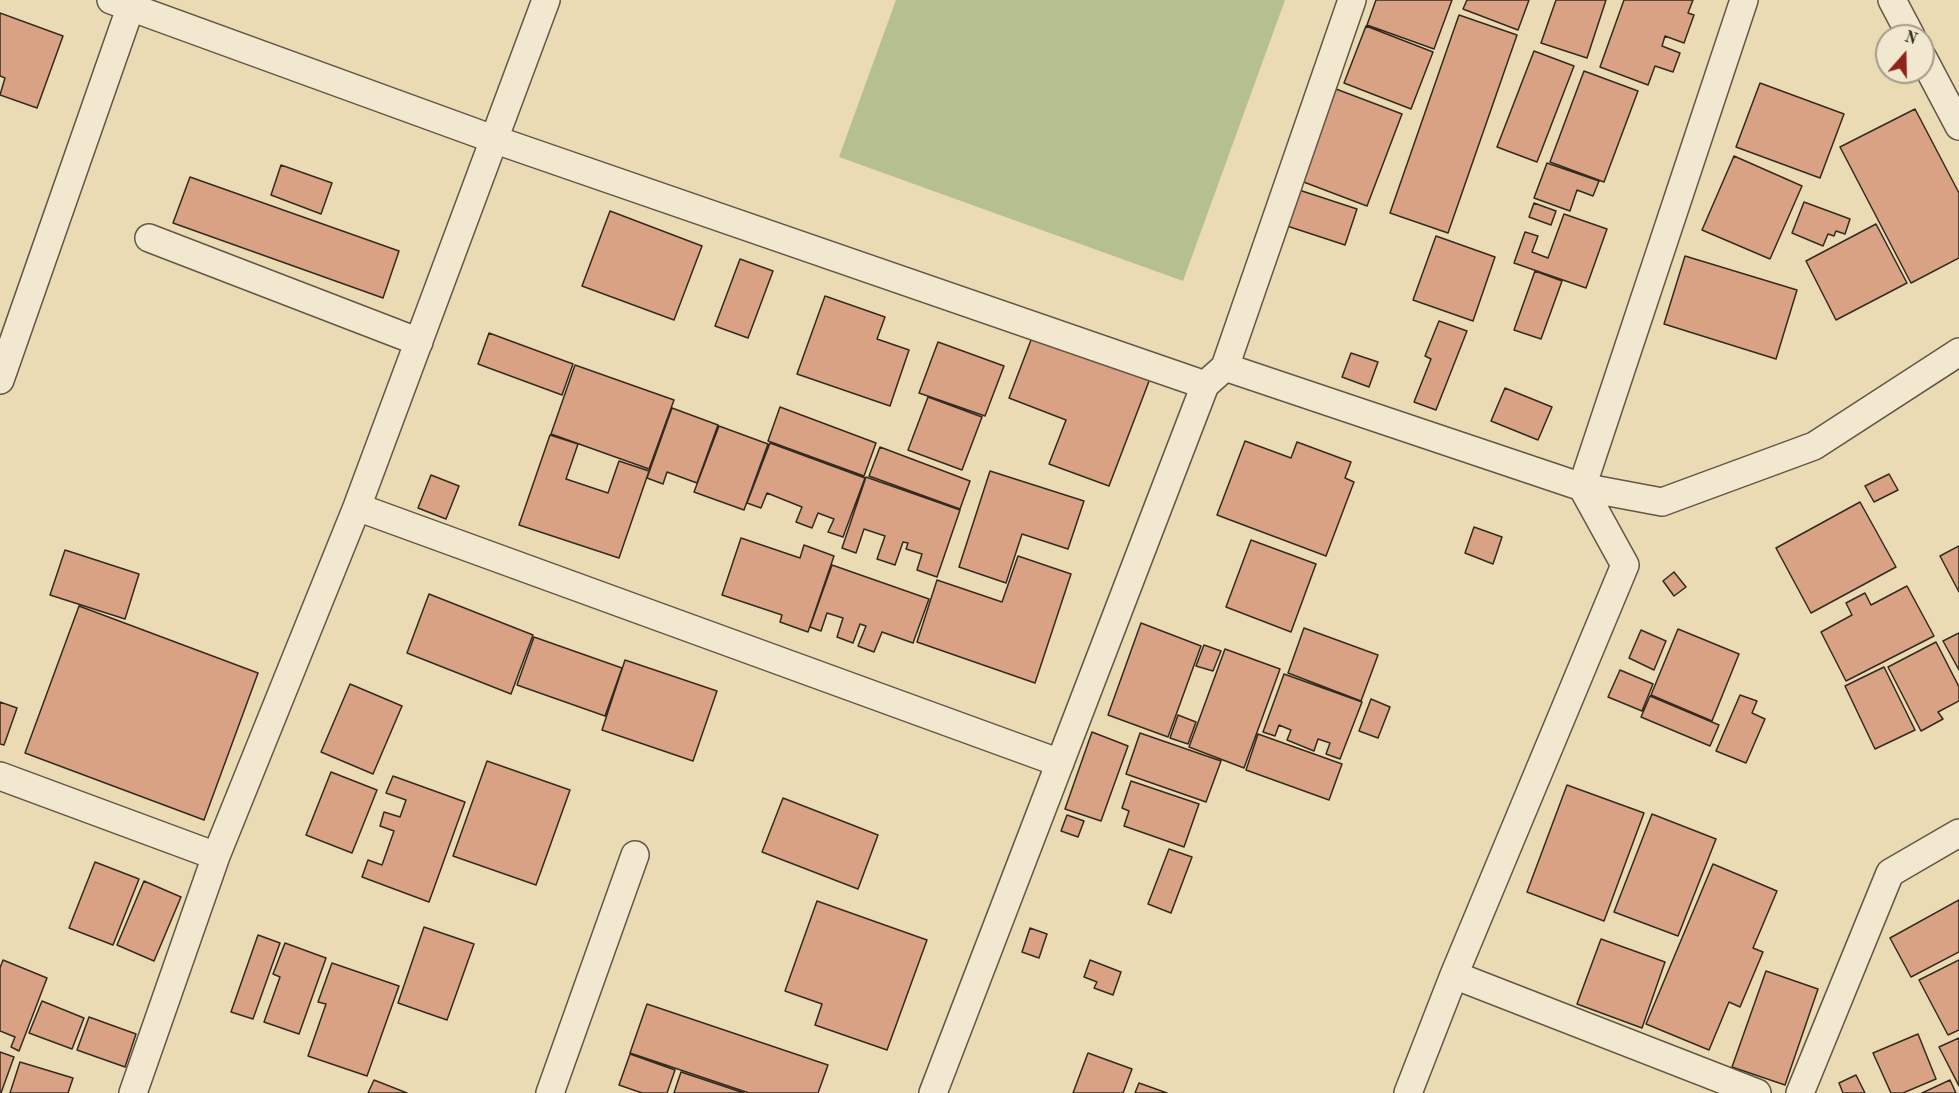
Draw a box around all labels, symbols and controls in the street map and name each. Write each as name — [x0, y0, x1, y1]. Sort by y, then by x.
north arrow — [1875, 24, 1935, 84]
text: N — [1902, 29, 1919, 49]

